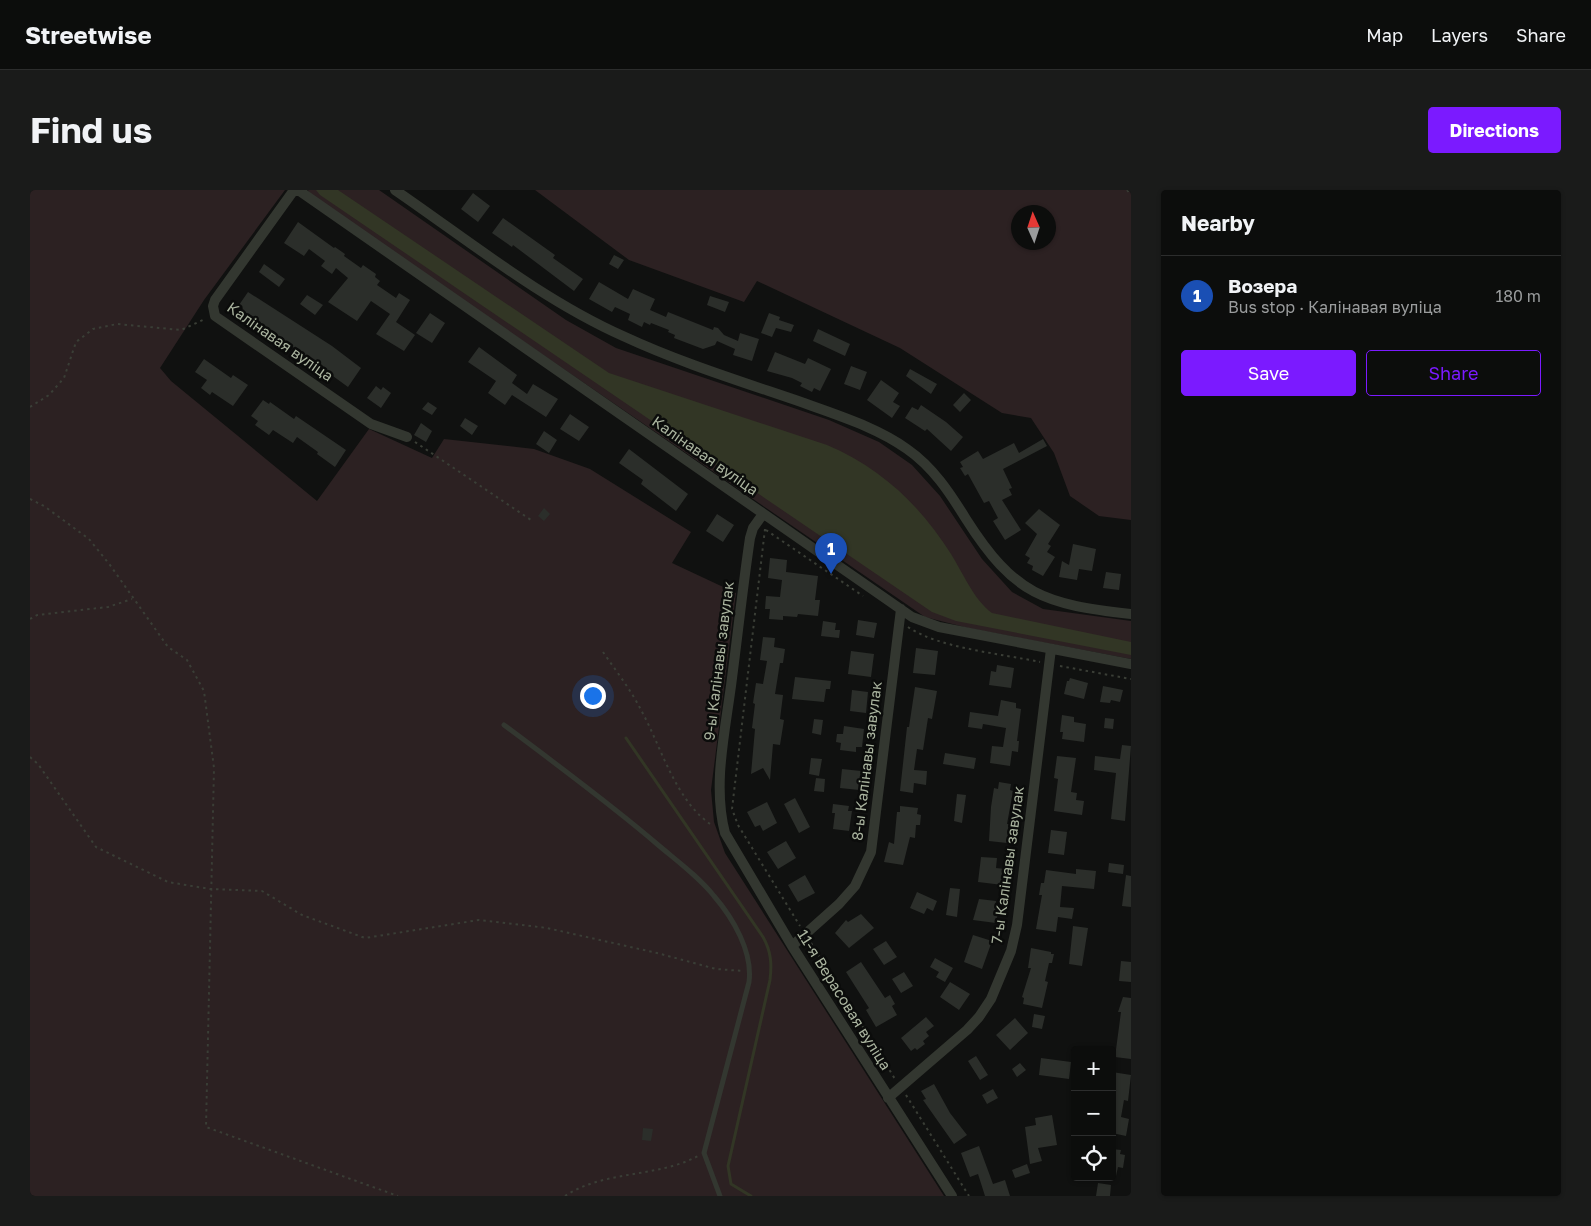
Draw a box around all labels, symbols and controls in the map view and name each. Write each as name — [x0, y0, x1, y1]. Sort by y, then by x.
text: Streetwise — [25, 20, 152, 49]
text: Map — [1366, 24, 1403, 46]
text: Layers — [1431, 24, 1488, 46]
text: Share — [1516, 24, 1566, 46]
button: Directions — [1428, 107, 1561, 153]
text: Find us — [30, 109, 152, 151]
north arrow — [1011, 205, 1056, 250]
text: Nearby — [1181, 210, 1255, 236]
text: Возера — [1228, 274, 1297, 297]
text: 1 — [1193, 286, 1201, 306]
text: 180 m — [1495, 286, 1541, 306]
text: Bus stop · Калінавая вуліца — [1228, 297, 1442, 317]
street label: Калінавая вуліца — [224, 298, 337, 385]
button: Save — [1181, 350, 1356, 396]
button: Share — [1366, 350, 1541, 396]
street label: Калінавая вуліца — [649, 412, 762, 499]
pin: 1 — [815, 533, 847, 574]
street label: 9-ы Калінавы завулак — [699, 580, 737, 742]
street label: 8-ы Калінавы завулак — [847, 680, 885, 842]
your location — [580, 683, 606, 709]
street label: 7-ы Калінавы завулак — [987, 784, 1027, 945]
street label: 11-я Верасовая вуліца — [794, 926, 896, 1073]
map controls — [1071, 1046, 1116, 1181]
button: + — [1071, 1046, 1116, 1091]
button: − — [1071, 1091, 1116, 1136]
button: locate — [1071, 1136, 1116, 1181]

